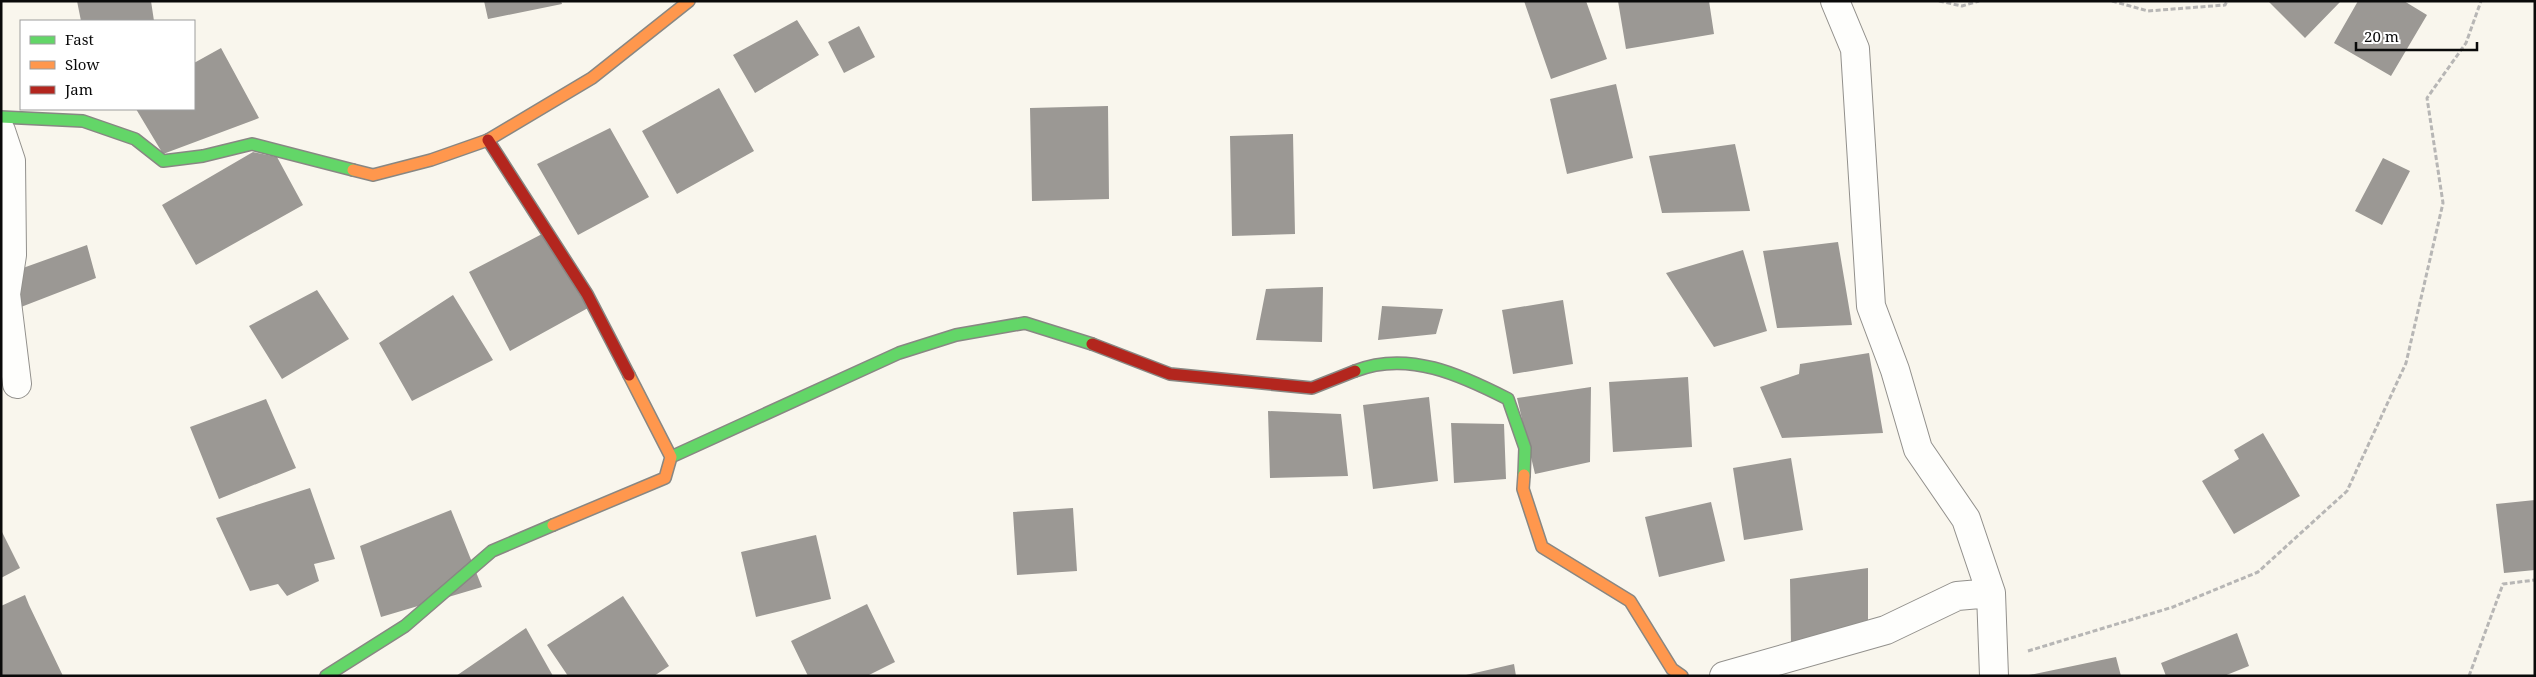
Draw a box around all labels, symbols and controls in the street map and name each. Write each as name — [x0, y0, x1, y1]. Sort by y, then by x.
legend — [20, 20, 195, 110]
scale bar — [2356, 20, 2477, 52]
text: 20 m — [2364, 26, 2399, 46]
text: Fast — [65, 29, 94, 49]
text: Slow — [65, 54, 99, 74]
text: Jam — [64, 79, 93, 99]

